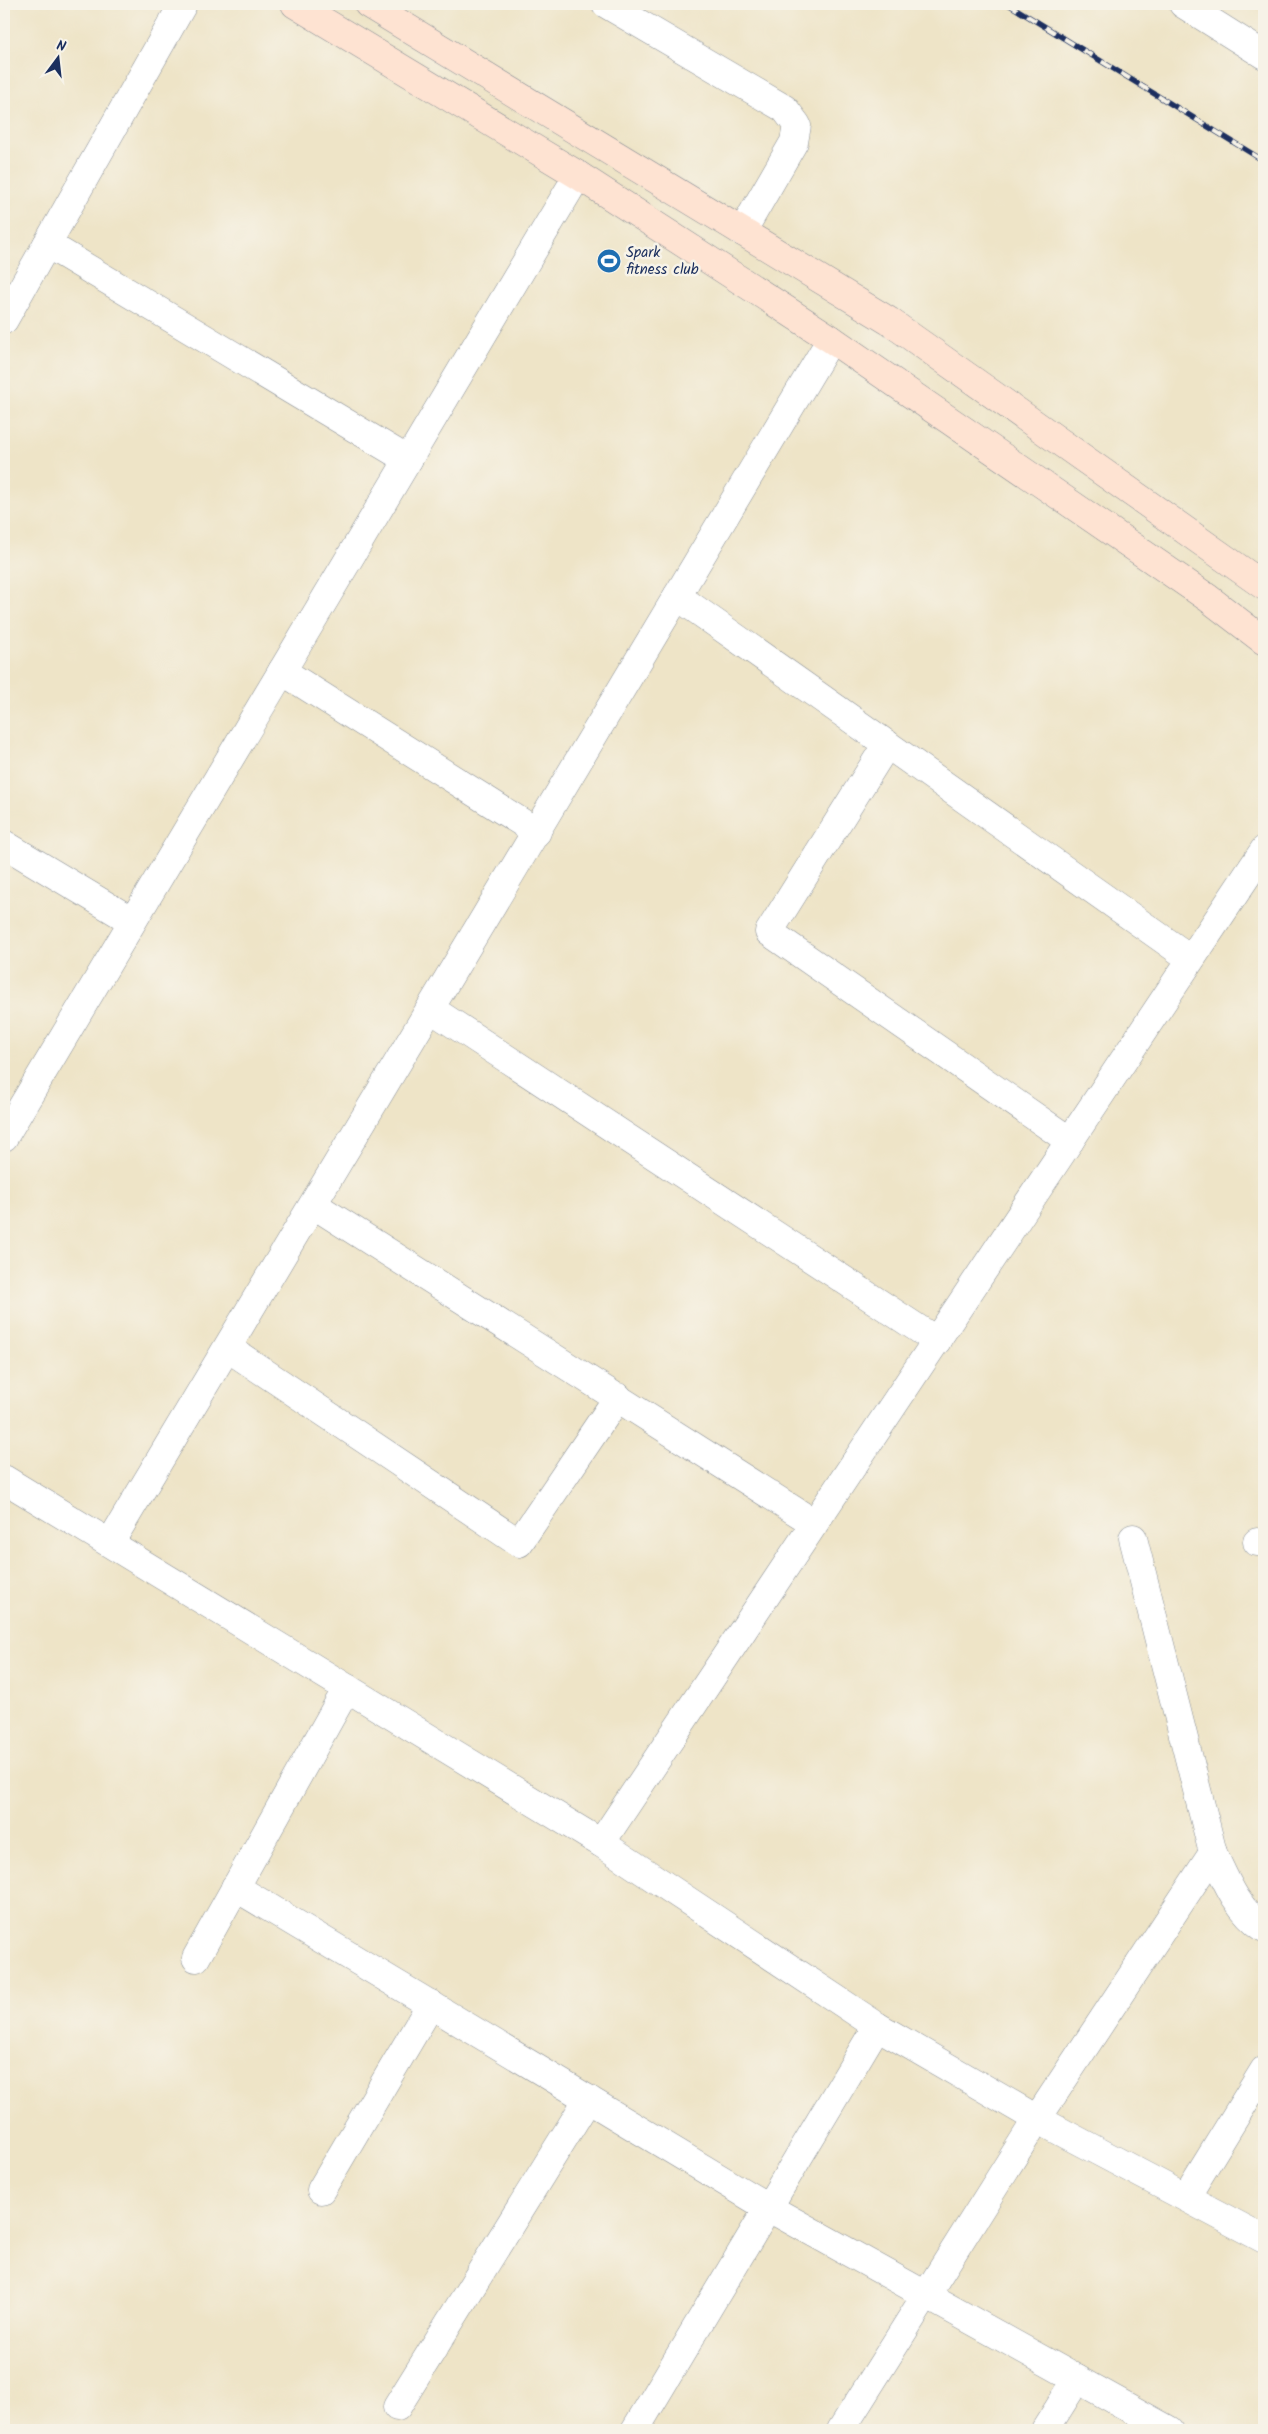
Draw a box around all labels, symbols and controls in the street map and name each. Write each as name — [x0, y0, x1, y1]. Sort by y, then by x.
north arrow — [32, 32, 82, 82]
text: N — [54, 35, 68, 58]
place label: Spark fitness club — [626, 241, 699, 282]
sports icon: Spark fitness club — [596, 248, 622, 274]

